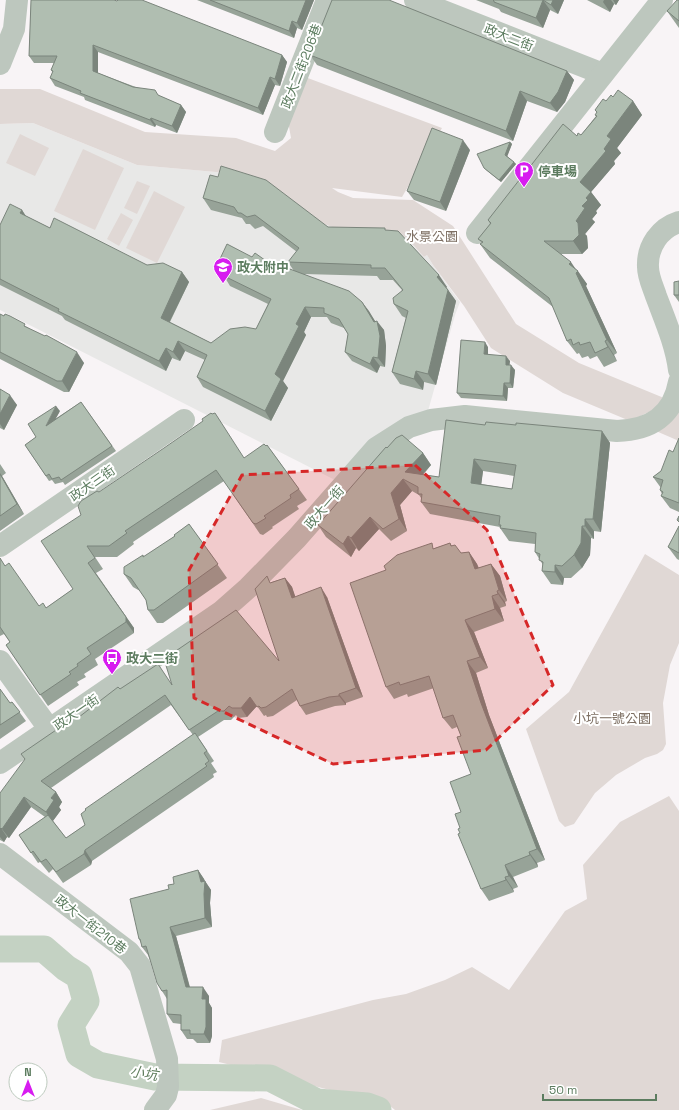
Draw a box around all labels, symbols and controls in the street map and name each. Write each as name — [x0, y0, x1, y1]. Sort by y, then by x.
street label: 政大二街 — [481, 20, 536, 55]
street label: 政大二街206巷 — [278, 22, 325, 111]
parking icon: 停車場 — [513, 160, 535, 188]
place label: 停車場 — [538, 163, 577, 180]
park label: 水景公園 — [406, 228, 458, 245]
school or university icon: 政大附中 — [212, 256, 234, 284]
place label: 政大附中 — [237, 259, 289, 276]
street label: 政大三街 — [66, 462, 118, 505]
street label: 政大一街 — [301, 482, 348, 533]
bus stop icon: 政大二街 — [101, 647, 123, 675]
place label: 政大二街 — [126, 650, 178, 667]
street label: 政大一街 — [50, 691, 102, 734]
park label: 小坑一號公園 — [573, 710, 651, 727]
street label: 政大一街210巷 — [51, 891, 130, 958]
north arrow — [8, 1062, 48, 1102]
water label: 小坑 — [129, 1062, 161, 1084]
text: N — [24, 1065, 32, 1079]
scale bar — [543, 1076, 656, 1102]
text: 50 m — [549, 1082, 577, 1098]

